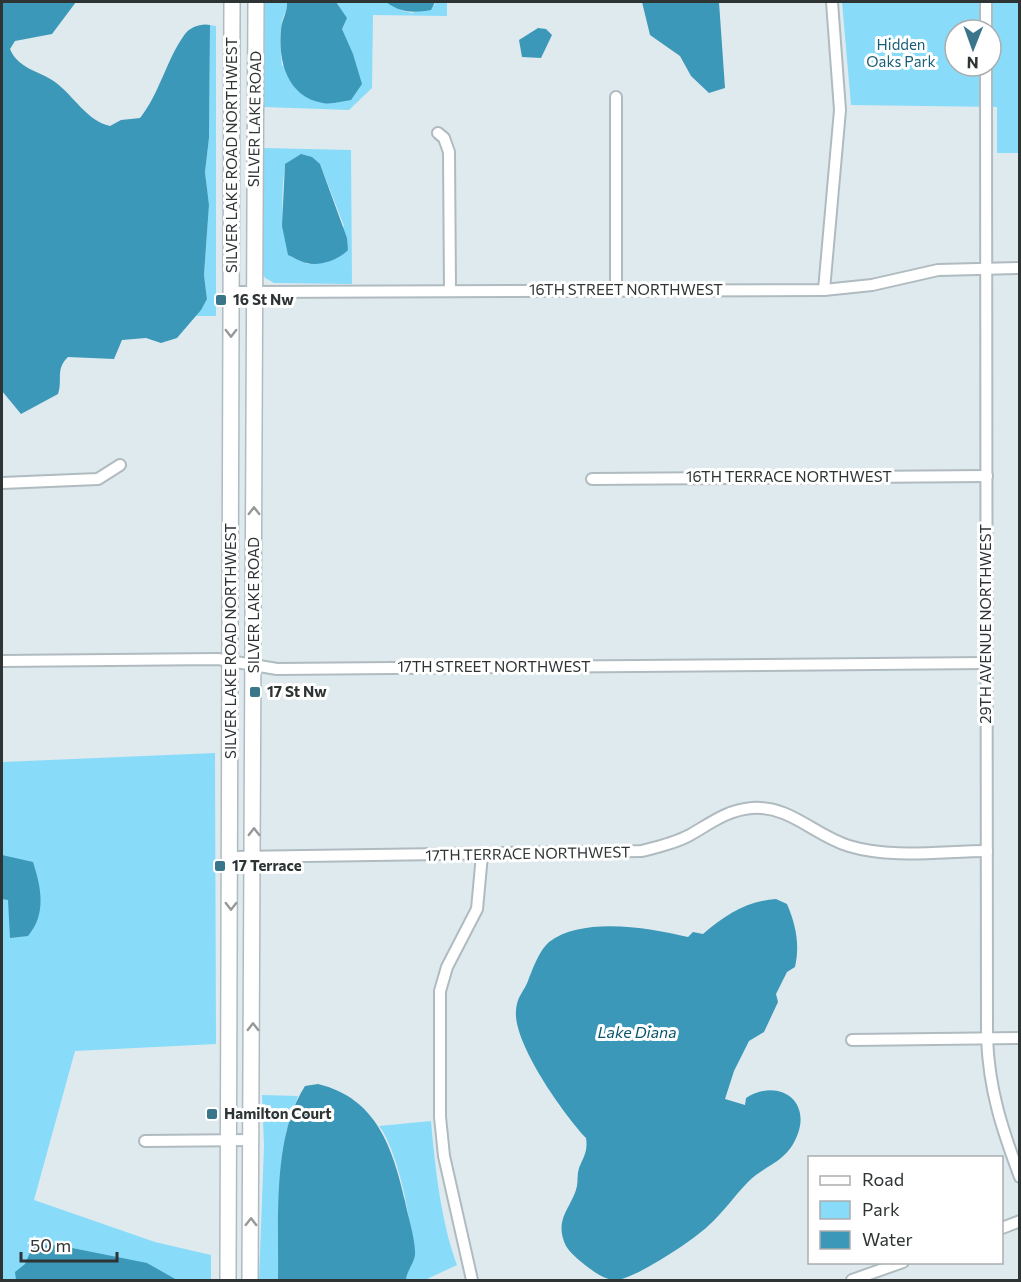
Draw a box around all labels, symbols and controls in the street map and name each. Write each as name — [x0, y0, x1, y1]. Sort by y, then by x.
north arrow — [943, 18, 1003, 78]
park label: Hidden Oaks Park — [866, 35, 936, 70]
street label: SILVER LAKE ROAD NORTHWEST — [222, 37, 240, 273]
street label: SILVER LAKE ROAD — [244, 51, 264, 187]
text: N — [967, 54, 979, 73]
street label: 16TH STREET NORTHWEST — [529, 280, 723, 298]
place label: 16 St Nw — [233, 290, 294, 308]
marker: 16 St Nw — [214, 293, 228, 307]
one-way arrow — [225, 328, 237, 337]
street label: 16TH TERRACE NORTHWEST — [686, 467, 892, 485]
one-way arrow — [248, 507, 260, 516]
street label: SILVER LAKE ROAD NORTHWEST — [221, 523, 239, 759]
street label: 29TH AVENUE NORTHWEST — [976, 524, 994, 724]
street label: SILVER LAKE ROAD — [244, 537, 262, 673]
street label: 17TH STREET NORTHWEST — [397, 657, 591, 675]
place label: 17 St Nw — [267, 682, 327, 700]
marker: 17 St Nw — [248, 685, 262, 699]
one-way arrow — [248, 828, 260, 837]
street label: 17TH TERRACE NORTHWEST — [425, 842, 631, 864]
place label: 17 Terrace — [232, 856, 302, 874]
marker: 17 Terrace — [213, 859, 227, 873]
one-way arrow — [225, 901, 237, 910]
water label: Lake Diana — [597, 1022, 677, 1041]
one-way arrow — [247, 1023, 259, 1032]
place label: Hamilton Court — [224, 1104, 332, 1122]
marker: Hamilton Court — [205, 1107, 219, 1121]
legend — [808, 1156, 1003, 1264]
text: Road — [862, 1168, 904, 1190]
text: Park — [862, 1198, 900, 1220]
one-way arrow — [245, 1218, 257, 1227]
scale bar — [21, 1225, 117, 1263]
text: Water — [862, 1228, 913, 1250]
text: 50 m — [30, 1234, 71, 1256]

